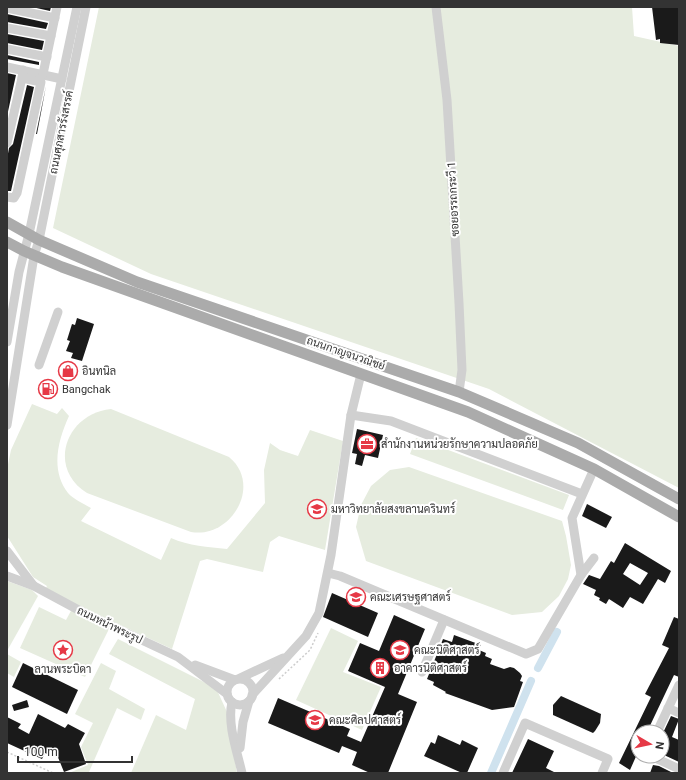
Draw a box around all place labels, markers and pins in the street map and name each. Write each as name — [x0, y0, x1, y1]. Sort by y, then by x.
shop icon: อินทนิล — [57, 360, 79, 382]
place label: อินทนิล — [82, 365, 116, 378]
fuel station icon: Bangchak — [37, 378, 59, 400]
place label: Bangchak — [62, 383, 111, 396]
office icon: สำนักงานหน่วยรักษาความปลอดภัย — [356, 433, 378, 455]
place label: สำนักงานหน่วยรักษาความปลอดภัย — [381, 437, 538, 451]
school or university icon: มหาวิทยาลัยสงขลานครินทร์ — [306, 498, 328, 520]
place label: มหาวิทยาลัยสงขลานครินทร์ — [331, 501, 455, 516]
school or university icon: คณะเศรษฐศาสตร์ — [345, 586, 367, 608]
place label: คณะเศรษฐศาสตร์ — [370, 589, 451, 605]
place icon: ลานพระบิดา — [52, 639, 74, 661]
school or university icon: คณะนิติศาสตร์ — [389, 639, 411, 661]
place label: คณะนิติศาสตร์ — [414, 642, 480, 657]
building icon: อาคารนิติศาสตร์ — [369, 657, 391, 679]
place label: อาคารนิติศาสตร์ — [394, 660, 467, 675]
place label: ลานพระบิดา — [35, 663, 91, 676]
school or university icon: คณะศิลปศาสตร์ — [304, 709, 326, 731]
place label: คณะศิลปศาสตร์ — [329, 712, 401, 727]

